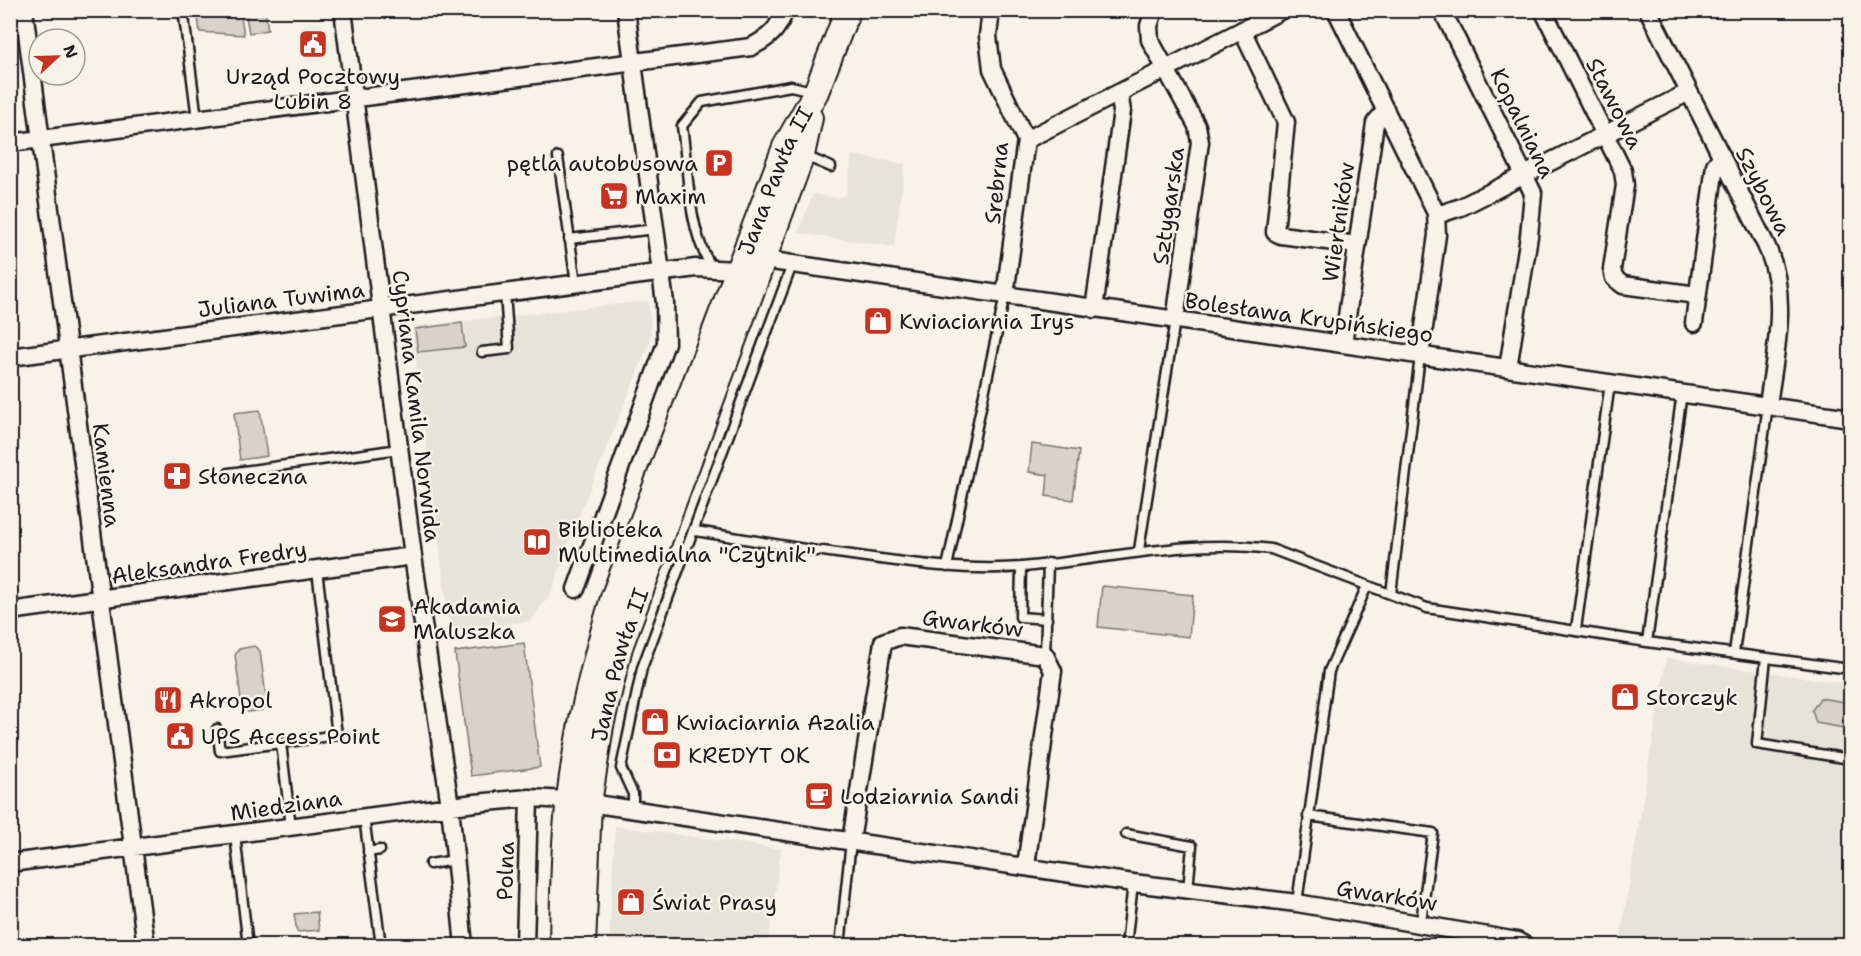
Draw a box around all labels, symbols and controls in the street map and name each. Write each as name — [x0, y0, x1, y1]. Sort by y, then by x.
north arrow — [27, 27, 87, 87]
public building icon: Urząd Pocztowy Lubin 8 — [297, 28, 329, 60]
text: N — [58, 42, 83, 61]
street label: Stawowa — [1579, 53, 1650, 154]
place label: Urząd Pocztowy Lubin 8 — [226, 62, 400, 116]
street label: Kopalniana — [1483, 63, 1562, 183]
street label: Jana Pawła II — [731, 101, 820, 259]
street label: Srebrna — [978, 140, 1015, 226]
street label: Szybowa — [1729, 142, 1798, 241]
street label: Sztygarska — [1146, 145, 1191, 267]
parking icon: pętla autobusowa — [703, 147, 735, 179]
place label: pętla autobusowa — [507, 149, 698, 178]
street label: Wiertników — [1316, 160, 1361, 284]
supermarket icon: Maxim — [598, 180, 630, 212]
place label: Maxim — [635, 182, 706, 211]
street label: Cypriana Kamila Norwida — [385, 268, 448, 544]
street label: Juliana Tuwima — [196, 275, 366, 324]
street label: Bolesława Krupińskiego — [1183, 286, 1435, 349]
shop icon: Kwiaciarnia Irys — [862, 305, 894, 337]
place label: Kwiaciarnia Irys — [899, 307, 1075, 336]
street label: Kamienna — [86, 421, 127, 529]
pharmacy icon: Słoneczna — [161, 460, 193, 492]
place label: Słoneczna — [198, 462, 307, 491]
place label: Biblioteka Multimedialna "Czytnik" — [558, 515, 816, 569]
library icon: Biblioteka Multimedialna "Czytnik" — [521, 526, 553, 558]
street label: Aleksandra Fredry — [109, 534, 309, 591]
street label: Jana Pawła II — [585, 584, 656, 744]
place label: Akadamia Maluszka — [413, 592, 521, 646]
school or university icon: Akadamia Maluszka — [376, 603, 408, 635]
street label: Gwarków — [921, 603, 1025, 644]
shop icon: Storczyk — [1609, 681, 1641, 713]
place label: Storczyk — [1646, 683, 1738, 712]
restaurant icon: Akropol — [152, 684, 184, 716]
place label: Akropol — [189, 686, 272, 715]
shop icon: Kwiaciarnia Azalia — [639, 706, 671, 738]
place label: Kwiaciarnia Azalia — [676, 708, 875, 737]
public building icon: UPS Access Point — [164, 720, 196, 752]
place label: UPS Access Point — [201, 722, 381, 751]
bank icon: KREDYT OK — [651, 739, 683, 771]
place label: KREDYT OK — [688, 741, 810, 770]
cafe icon: Lodziarnia Sandi — [803, 780, 835, 812]
place label: Lodziarnia Sandi — [840, 782, 1020, 811]
street label: Miedziana — [229, 783, 344, 828]
street label: Polna — [490, 841, 521, 901]
street label: Gwarków — [1334, 873, 1439, 918]
shop icon: Świat Prasy — [615, 886, 647, 918]
place label: Świat Prasy — [652, 888, 777, 917]

